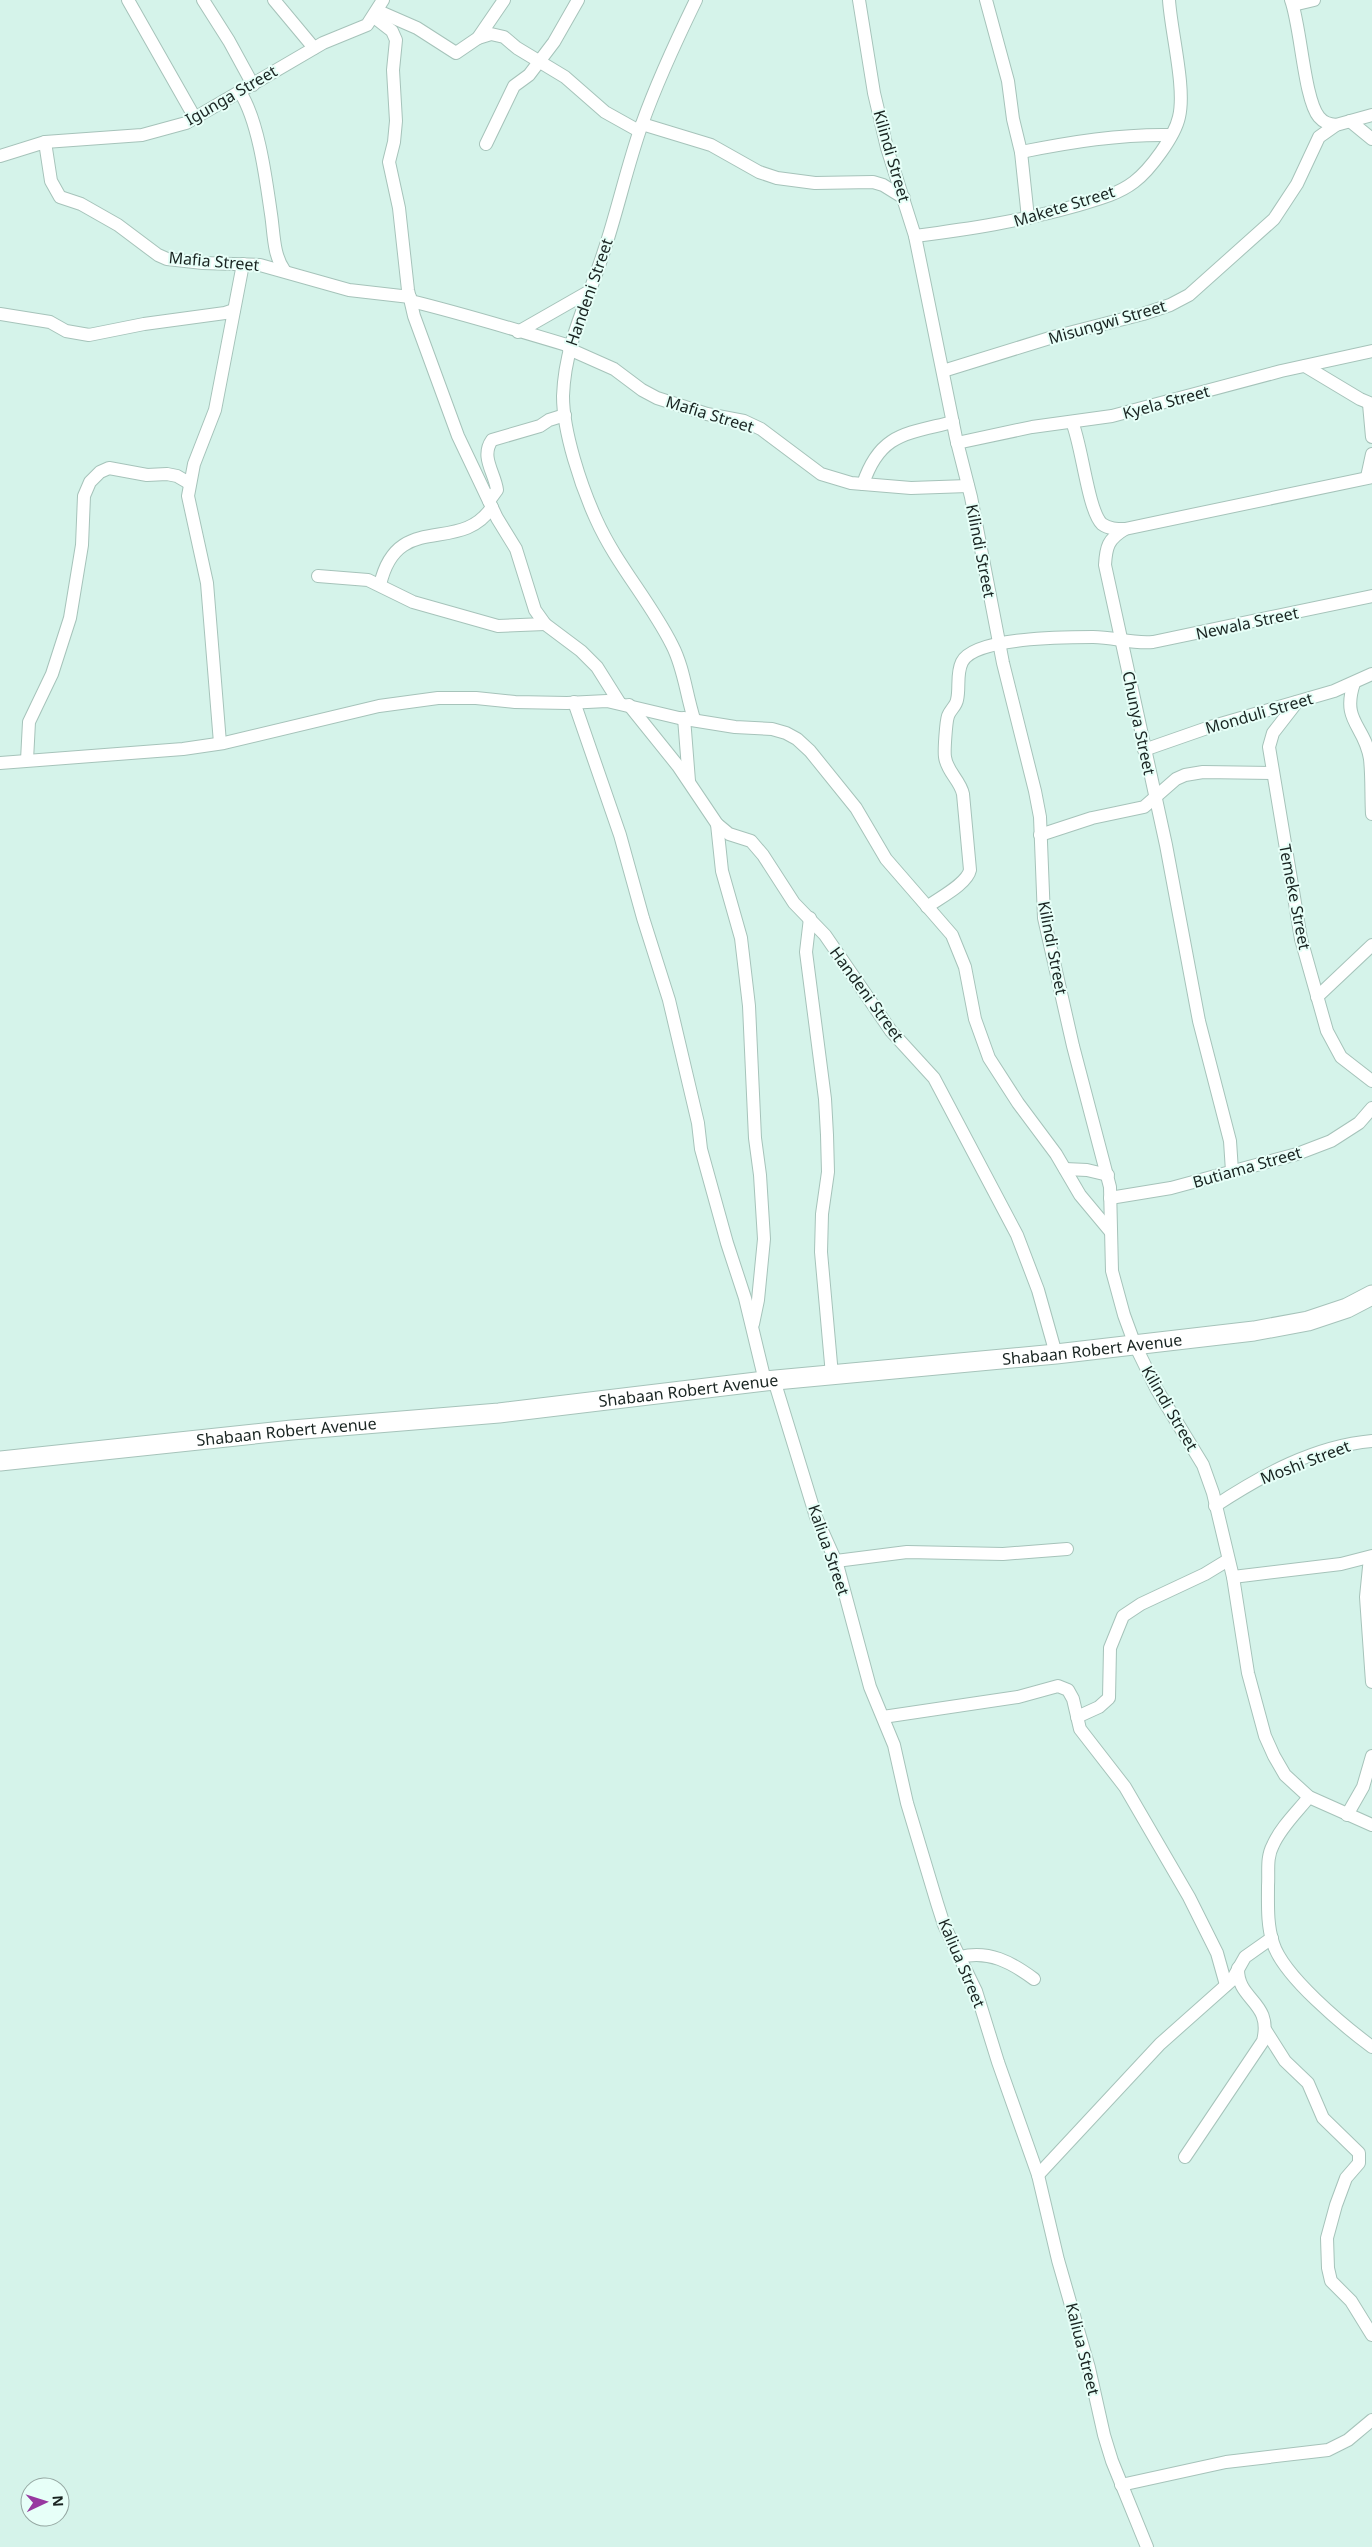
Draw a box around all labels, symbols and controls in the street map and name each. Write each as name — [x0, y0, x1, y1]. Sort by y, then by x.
street label: Igunga Street — [181, 60, 281, 130]
street label: Kilindi Street — [868, 107, 916, 205]
street label: Makete Street — [1011, 180, 1117, 232]
street label: Handeni Street — [560, 235, 618, 349]
street label: Mafia Street — [168, 246, 260, 276]
street label: Misungwi Street — [1046, 295, 1169, 349]
street label: Kyela Street — [1120, 380, 1212, 424]
street label: Mafia Street — [663, 390, 757, 438]
street label: Kilindi Street — [961, 502, 1001, 600]
street label: Newala Street — [1194, 601, 1301, 645]
street label: Chunya Street — [1117, 669, 1161, 777]
street label: Monduli Street — [1203, 687, 1316, 739]
street label: Temeke Street — [1274, 842, 1316, 952]
street label: Kilindi Street — [1033, 899, 1073, 997]
street label: Handeni Street — [825, 942, 909, 1046]
street label: Butiama Street — [1190, 1141, 1304, 1193]
street label: Shabaan Robert Avenue — [1001, 1328, 1183, 1370]
street label: Kilindi Street — [1137, 1361, 1203, 1455]
street label: Shabaan Robert Avenue — [597, 1369, 779, 1412]
street label: Shabaan Robert Avenue — [195, 1412, 377, 1451]
street label: Moshi Street — [1257, 1435, 1353, 1489]
street label: Kaliua Street — [803, 1502, 855, 1599]
street label: Kaliua Street — [933, 1915, 991, 2011]
street label: Kaliua Street — [1061, 2300, 1105, 2398]
north arrow — [20, 2477, 70, 2527]
text: N — [49, 2495, 68, 2507]

